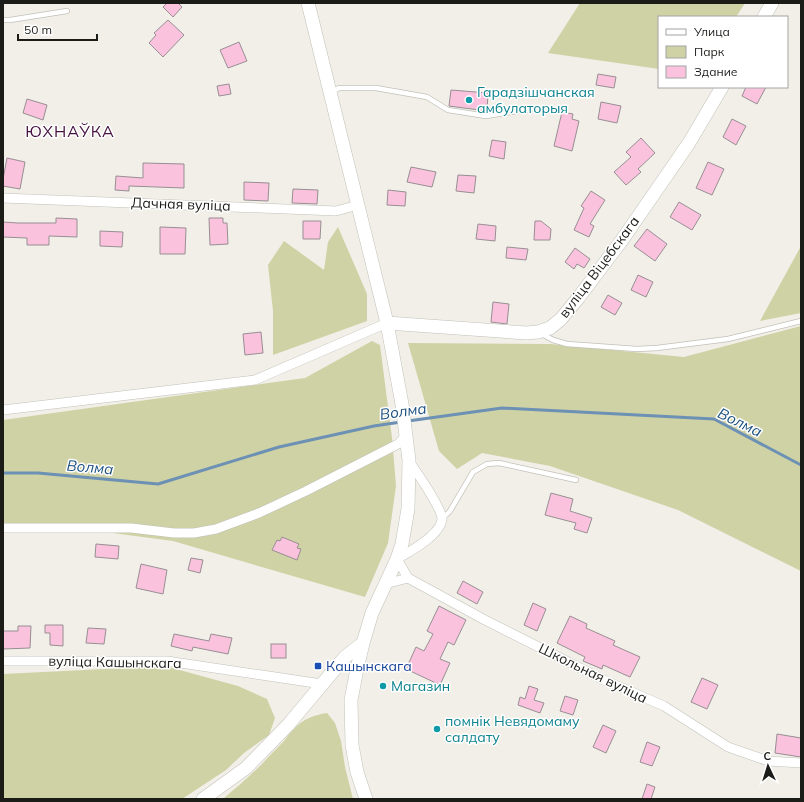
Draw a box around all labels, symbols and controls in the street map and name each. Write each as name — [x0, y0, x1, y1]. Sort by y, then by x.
scale bar — [18, 16, 97, 42]
legend — [658, 16, 788, 88]
text: 50 m — [24, 22, 52, 37]
text: Улица — [693, 24, 730, 39]
text: Парк — [694, 44, 725, 59]
text: Здание — [694, 64, 738, 79]
place label: Гарадзішчанская амбулаторыя — [477, 83, 595, 117]
marker: Гарадзішчанская амбулаторыя — [464, 95, 474, 105]
district label: ЮХНАЎКА — [25, 121, 115, 141]
street label: Дачная вуліца — [131, 193, 231, 215]
street label: вуліца Віцебскага — [555, 213, 643, 321]
water label: Волма — [378, 398, 428, 424]
water label: Волма — [715, 403, 765, 441]
water label: Волма — [66, 455, 114, 479]
street label: Школьная вуліца — [536, 639, 650, 707]
street label: вуліца Кашынскага — [48, 652, 182, 672]
place label: Кашынскага — [326, 657, 412, 675]
marker: Кашынскага — [313, 661, 323, 671]
place label: Магазин — [391, 677, 450, 695]
marker: Магазин — [378, 681, 388, 691]
place label: помнік Невядомаму салдату — [445, 712, 580, 746]
marker: помнік Невядомаму салдату — [432, 724, 442, 734]
north arrow — [748, 746, 788, 786]
text: С — [763, 749, 772, 763]

